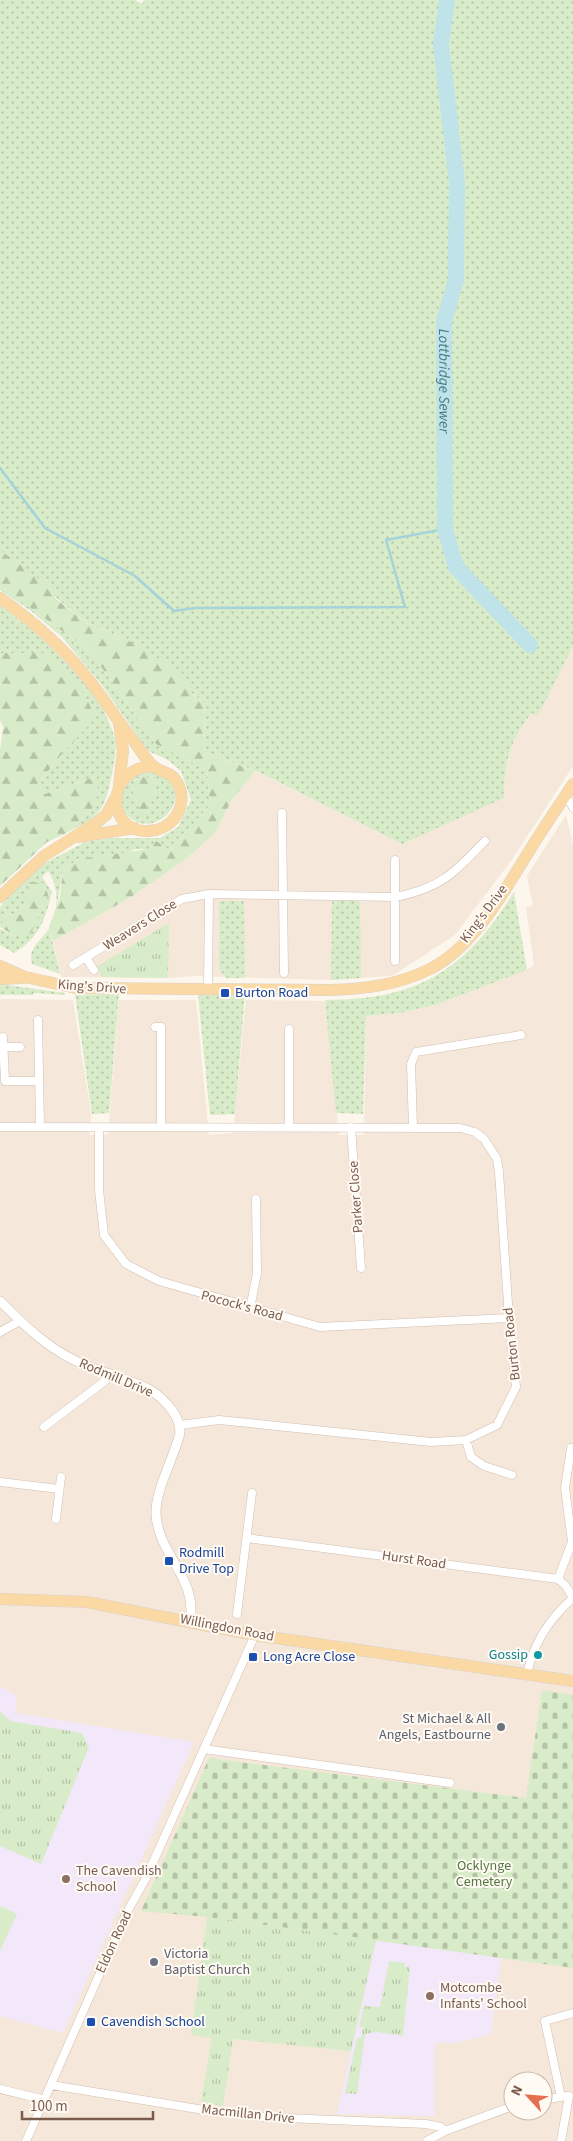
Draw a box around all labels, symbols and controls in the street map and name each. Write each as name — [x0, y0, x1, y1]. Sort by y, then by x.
water label: Lottbridge Sewer — [434, 329, 455, 434]
street label: King's Drive — [455, 881, 513, 947]
street label: Weavers Close — [99, 894, 181, 956]
street label: King's Drive — [57, 975, 127, 999]
place label: Burton Road — [235, 983, 308, 1003]
marker: Burton Road — [219, 987, 231, 999]
street label: Parker Close — [343, 1160, 369, 1234]
street label: Pocock's Road — [199, 1285, 285, 1327]
street label: Burton Road — [498, 1306, 526, 1382]
street label: Rodmill Drive — [76, 1353, 156, 1403]
place label: Rodmill Drive Top — [179, 1543, 234, 1579]
street label: Hurst Road — [381, 1546, 447, 1574]
marker: Rodmill Drive Top — [163, 1555, 175, 1567]
street label: Willingdon Road — [178, 1609, 276, 1647]
place label: Gossip — [489, 1645, 528, 1665]
place label: Long Acre Close — [263, 1647, 355, 1667]
marker: Gossip — [532, 1649, 544, 1661]
marker: Long Acre Close — [247, 1651, 259, 1663]
place label: St Michael & All Angels, Eastbourne — [379, 1709, 491, 1745]
marker: St Michael & All Angels, Eastbourne — [495, 1721, 507, 1733]
park label: Ocklynge Cemetery — [456, 1856, 513, 1892]
place label: The Cavendish School — [76, 1861, 162, 1897]
marker: The Cavendish School — [60, 1873, 72, 1885]
street label: Eldon Road — [91, 1907, 137, 1977]
place label: Victoria Baptist Church — [164, 1944, 250, 1980]
marker: Victoria Baptist Church — [148, 1956, 160, 1968]
place label: Motcombe Infants' School — [440, 1978, 527, 2014]
marker: Motcombe Infants' School — [424, 1990, 436, 2002]
place label: Cavendish School — [101, 2012, 205, 2032]
marker: Cavendish School — [85, 2016, 97, 2028]
north arrow — [503, 2071, 553, 2121]
text: N — [506, 2082, 528, 2099]
scale bar — [22, 2088, 154, 2120]
text: 100 m — [30, 2096, 68, 2117]
street label: Macmillan Drive — [200, 2099, 296, 2129]

